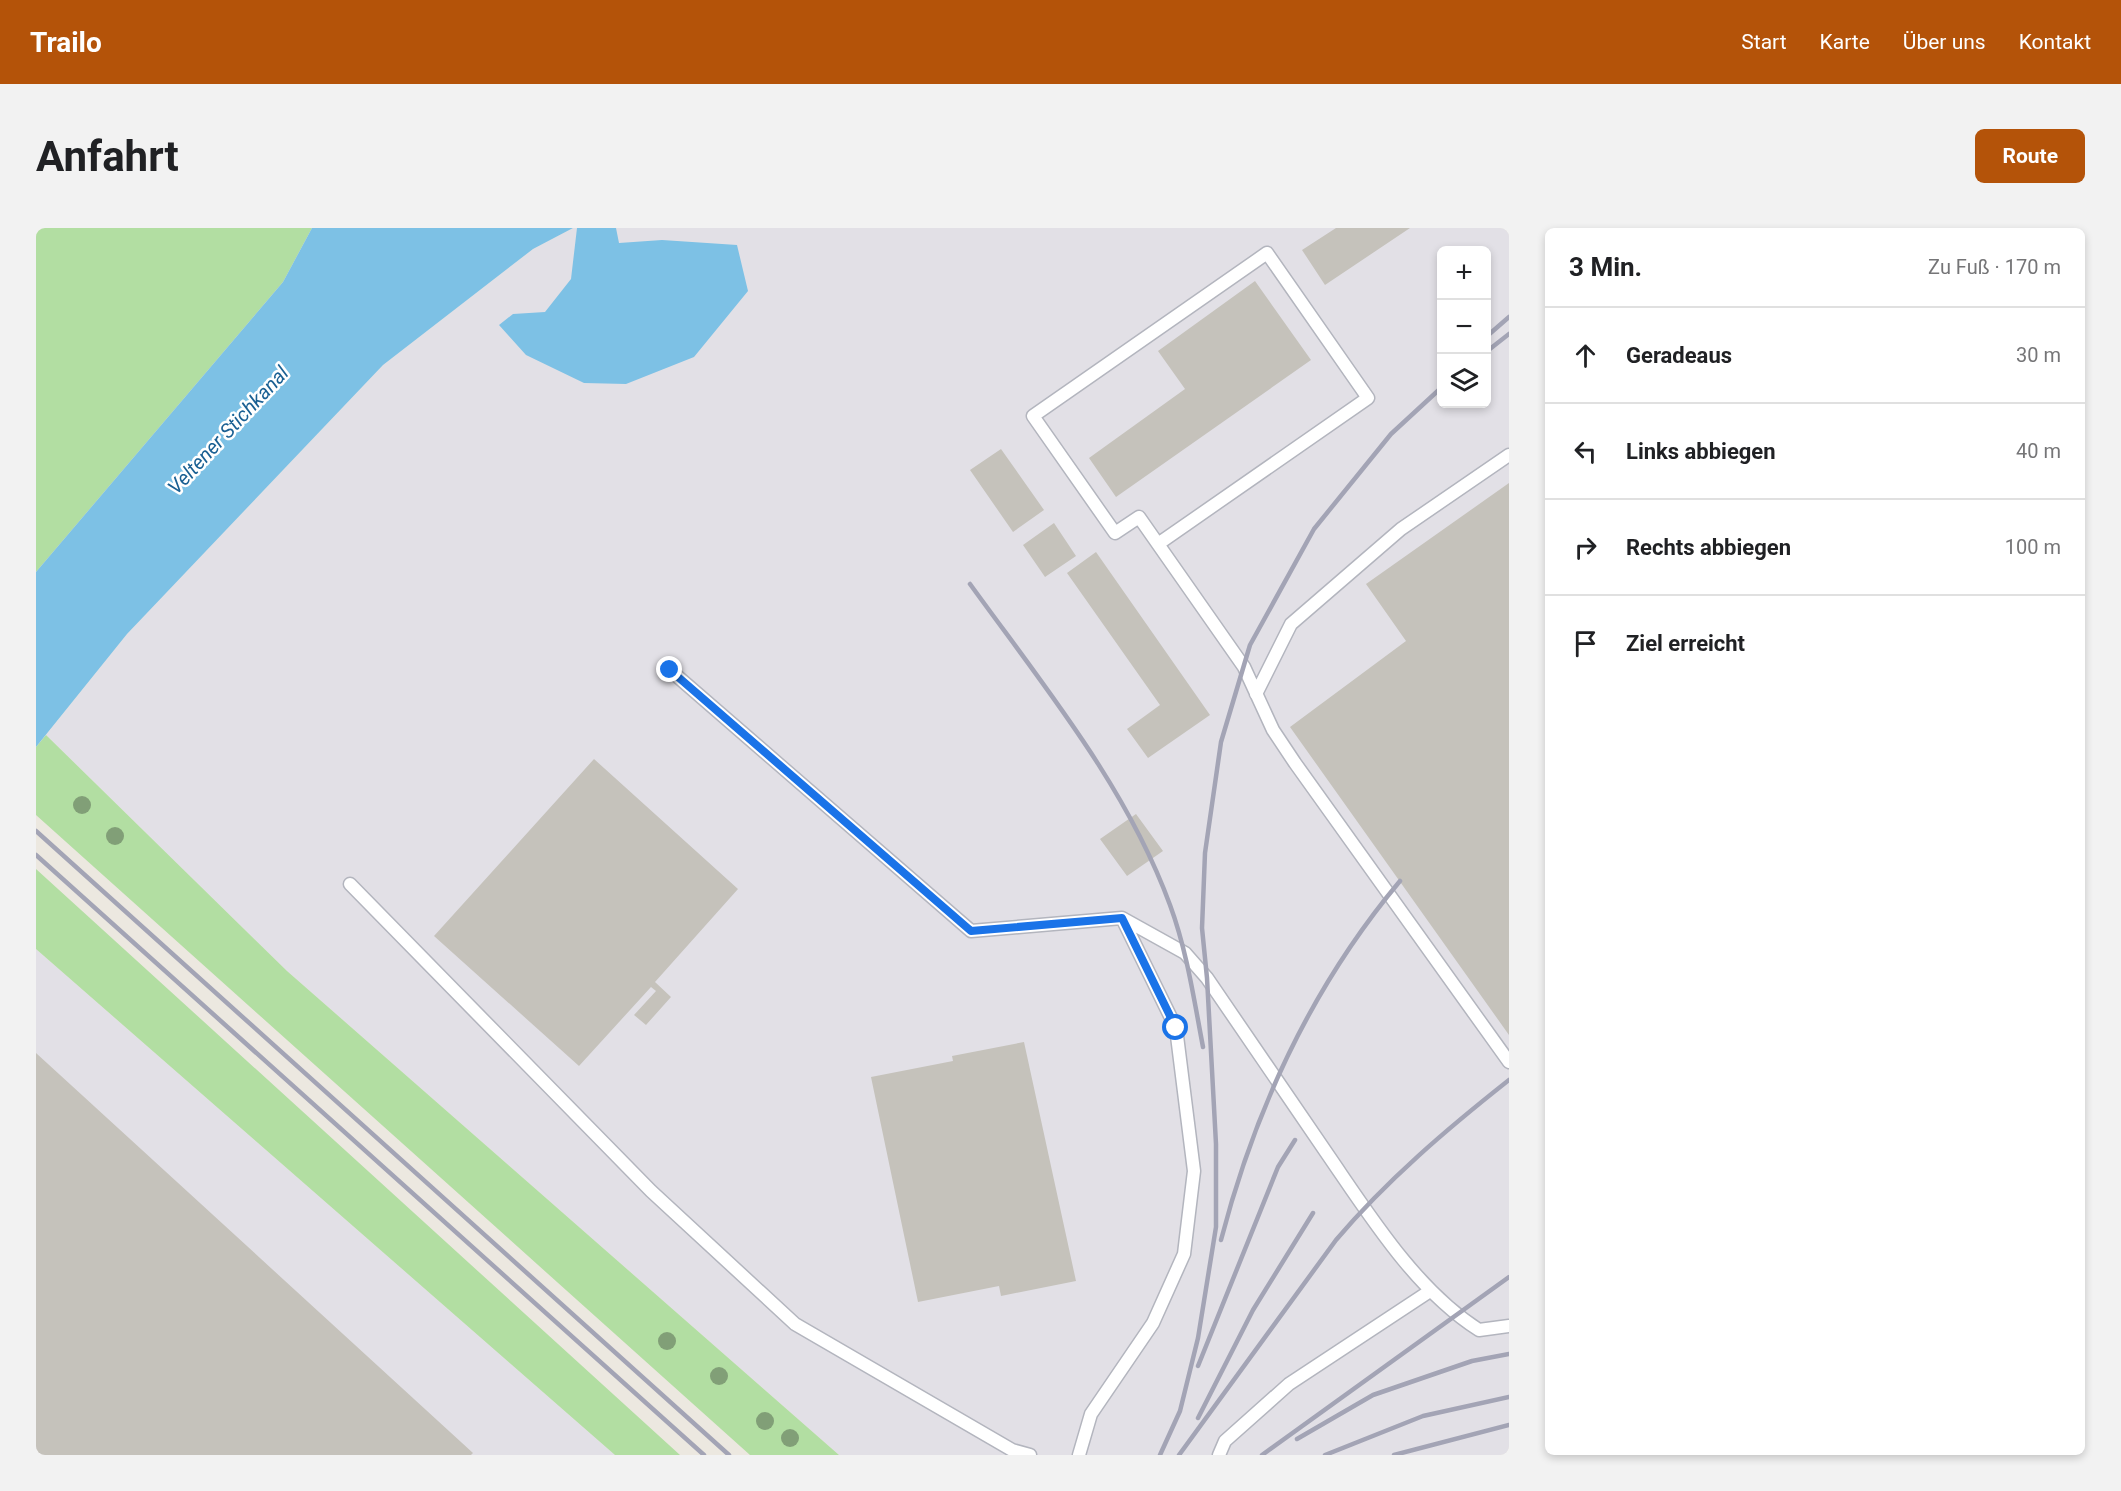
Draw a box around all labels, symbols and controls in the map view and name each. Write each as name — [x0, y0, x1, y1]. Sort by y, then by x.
text: Trailo — [30, 26, 102, 59]
text: Start — [1741, 30, 1787, 54]
text: Karte — [1820, 30, 1870, 54]
text: Über uns — [1903, 30, 1986, 54]
text: Kontakt — [2019, 30, 2091, 54]
button: Route — [1975, 129, 2085, 183]
text: Anfahrt — [36, 132, 179, 181]
map controls — [1437, 246, 1491, 408]
button: + — [1437, 246, 1491, 300]
text: 3 Min. — [1569, 252, 1642, 282]
text: Zu Fuß · 170 m — [1928, 255, 2061, 279]
button: − — [1437, 300, 1491, 354]
icon: ahead — [1569, 339, 1602, 372]
text: Geradeaus — [1626, 343, 1732, 368]
text: 30 m — [2016, 343, 2061, 367]
button: layers — [1437, 354, 1491, 408]
water label: Veltener Stichkanal — [163, 361, 294, 499]
icon: left — [1569, 435, 1602, 468]
text: Links abbiegen — [1626, 439, 1776, 464]
text: 40 m — [2016, 439, 2061, 463]
icon: right — [1569, 531, 1602, 564]
text: Rechts abbiegen — [1626, 535, 1791, 560]
text: 100 m — [2005, 535, 2061, 559]
icon: arrive — [1569, 627, 1602, 660]
text: Ziel erreicht — [1626, 631, 1745, 656]
route end — [656, 656, 682, 682]
route start — [1162, 1014, 1188, 1040]

